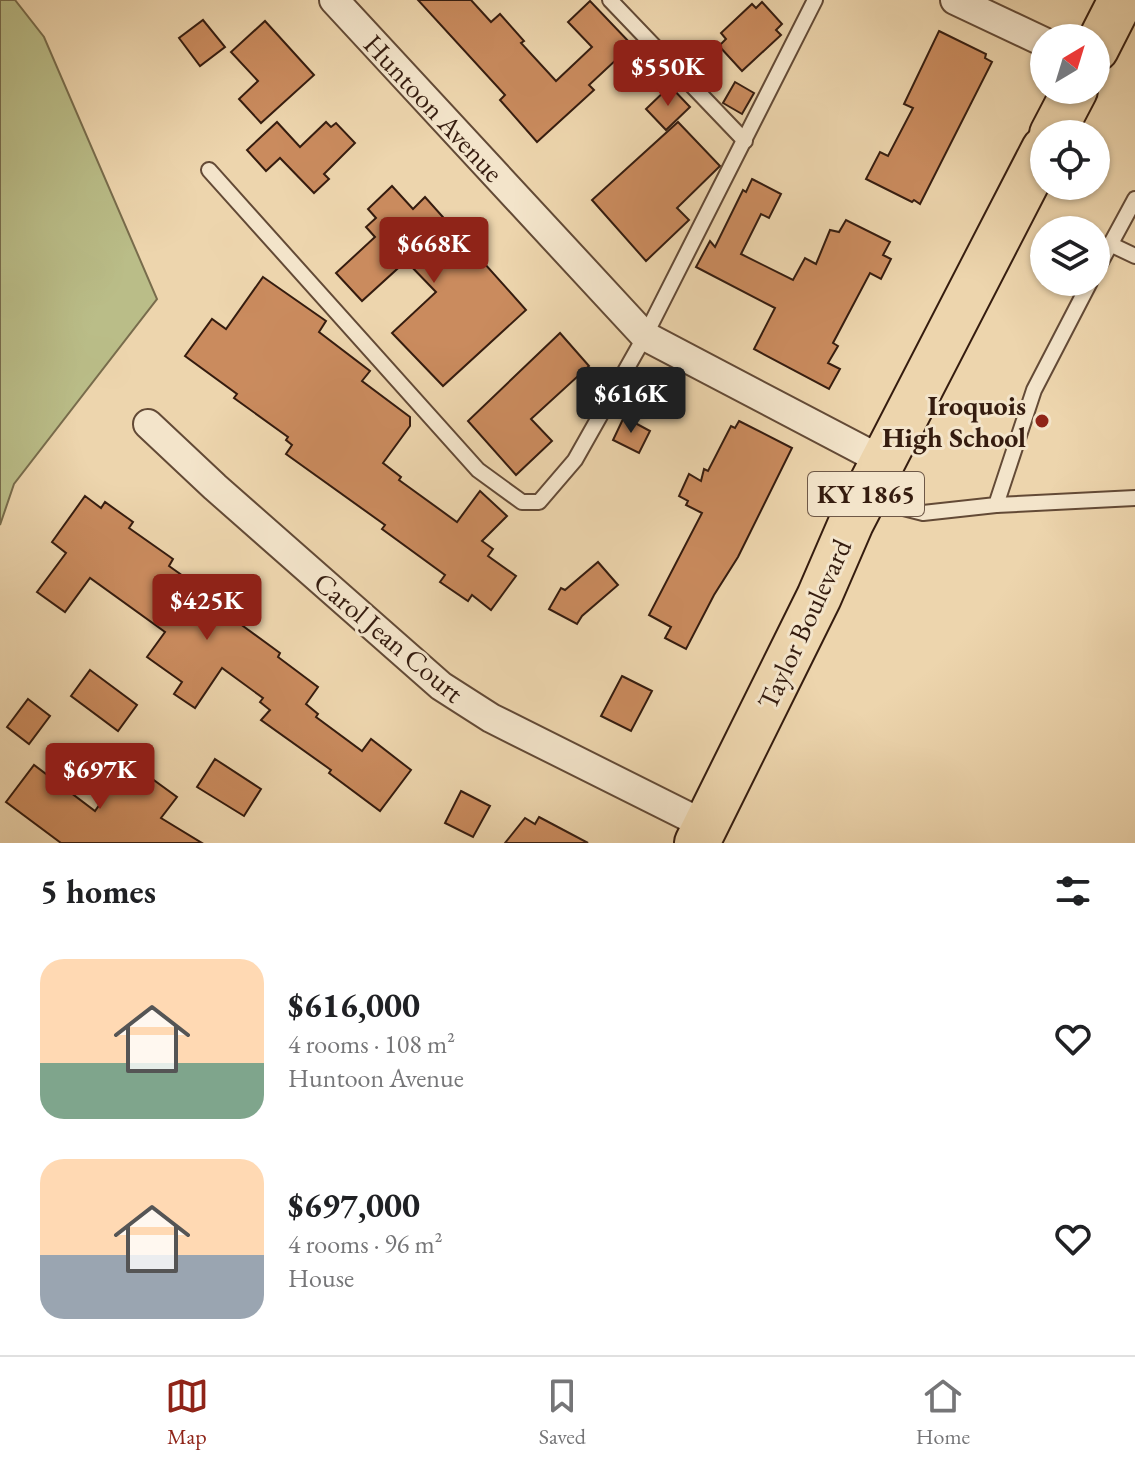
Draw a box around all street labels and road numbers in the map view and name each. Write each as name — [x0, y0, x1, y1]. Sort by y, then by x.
street label: Huntoon Avenue — [356, 26, 512, 190]
road number: KY 1865 — [808, 472, 924, 516]
street label: Taylor Boulevard — [749, 532, 859, 715]
street label: Carol Jean Court — [307, 564, 472, 710]

